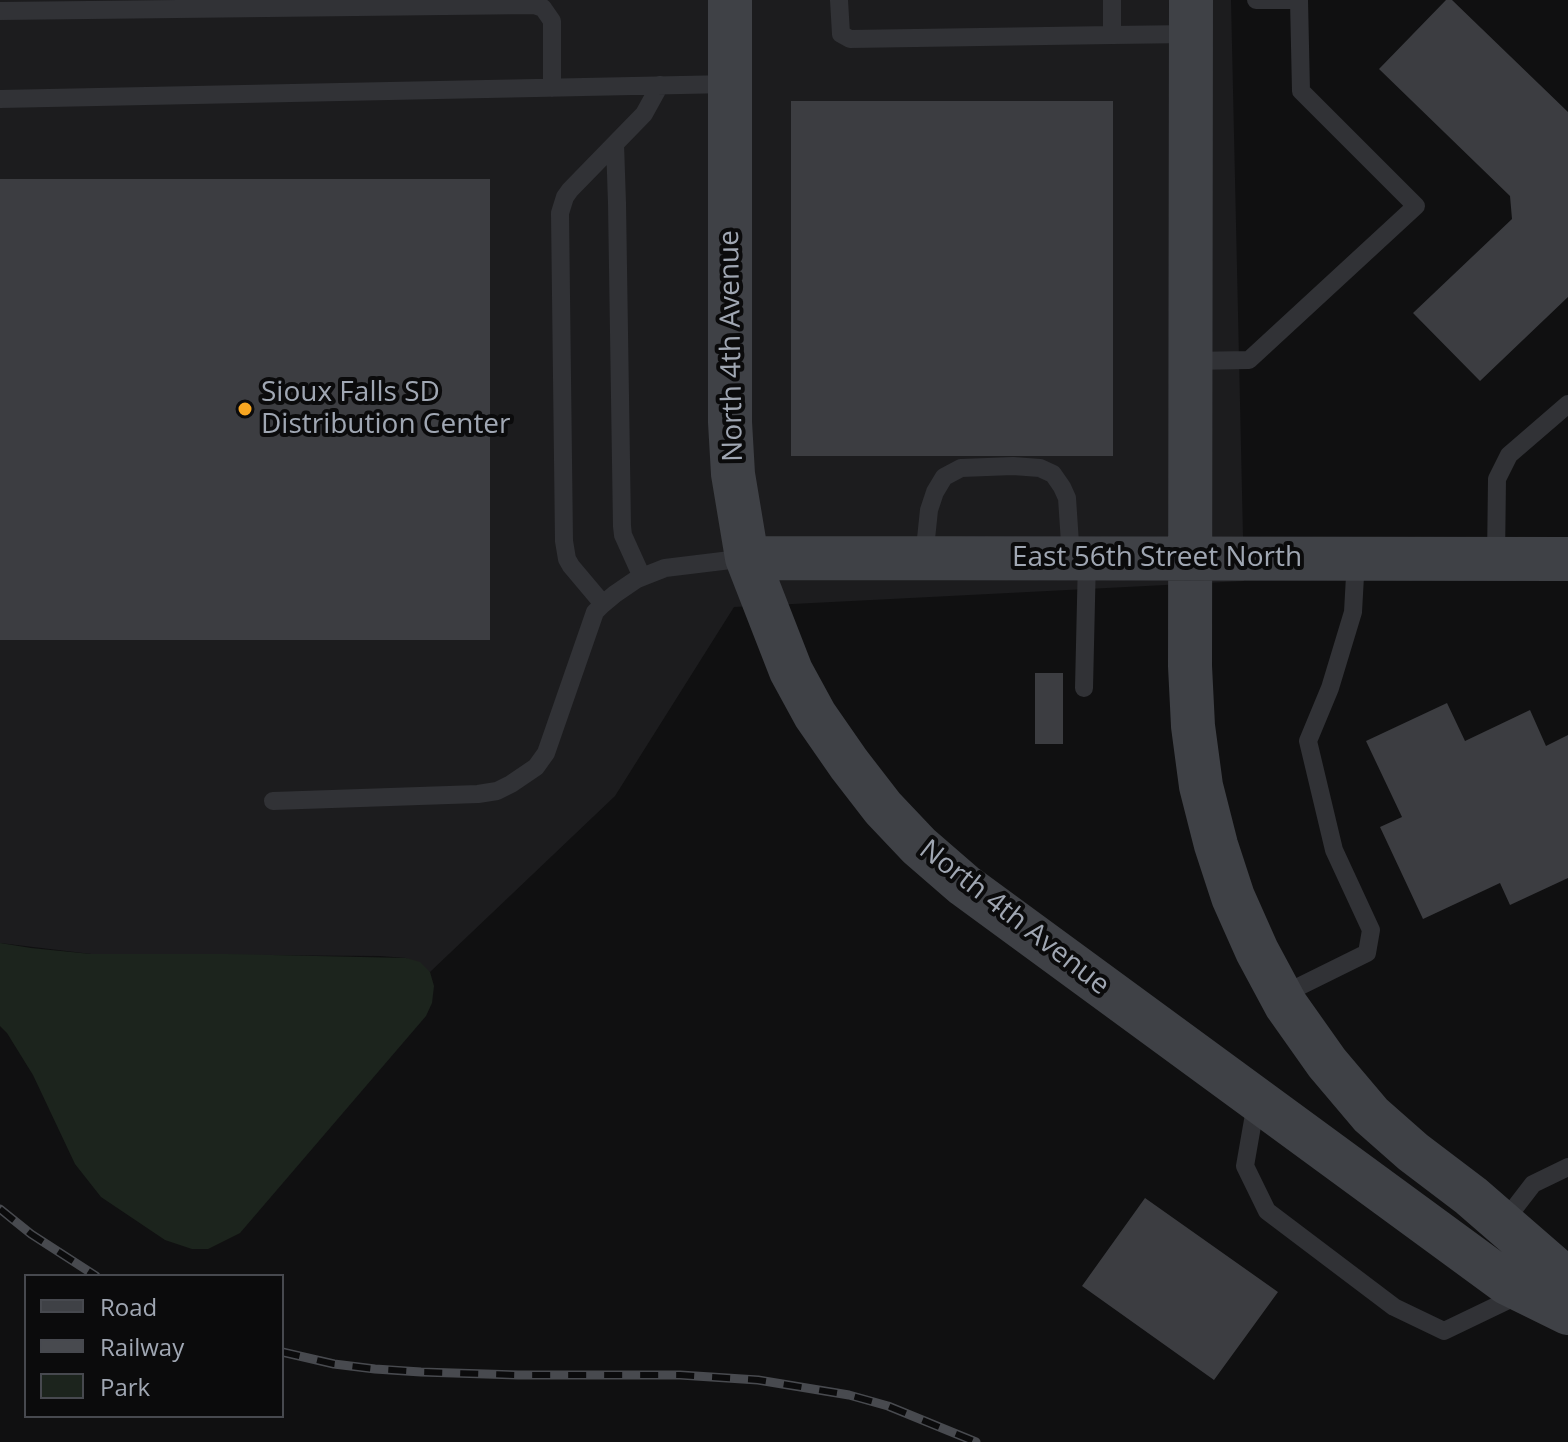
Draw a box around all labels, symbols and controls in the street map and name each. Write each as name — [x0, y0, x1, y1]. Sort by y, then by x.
street label: North 4th Avenue — [713, 230, 751, 462]
place label: Sioux Falls SD Distribution Center — [261, 376, 511, 442]
marker: Sioux Falls SD Distribution Center — [236, 400, 254, 418]
street label: East 56th Street North — [1012, 541, 1302, 575]
street label: North 4th Avenue — [912, 833, 1116, 1003]
legend — [24, 1274, 284, 1418]
text: Road — [100, 1290, 157, 1323]
text: Railway — [100, 1330, 184, 1363]
text: Park — [100, 1370, 150, 1403]

